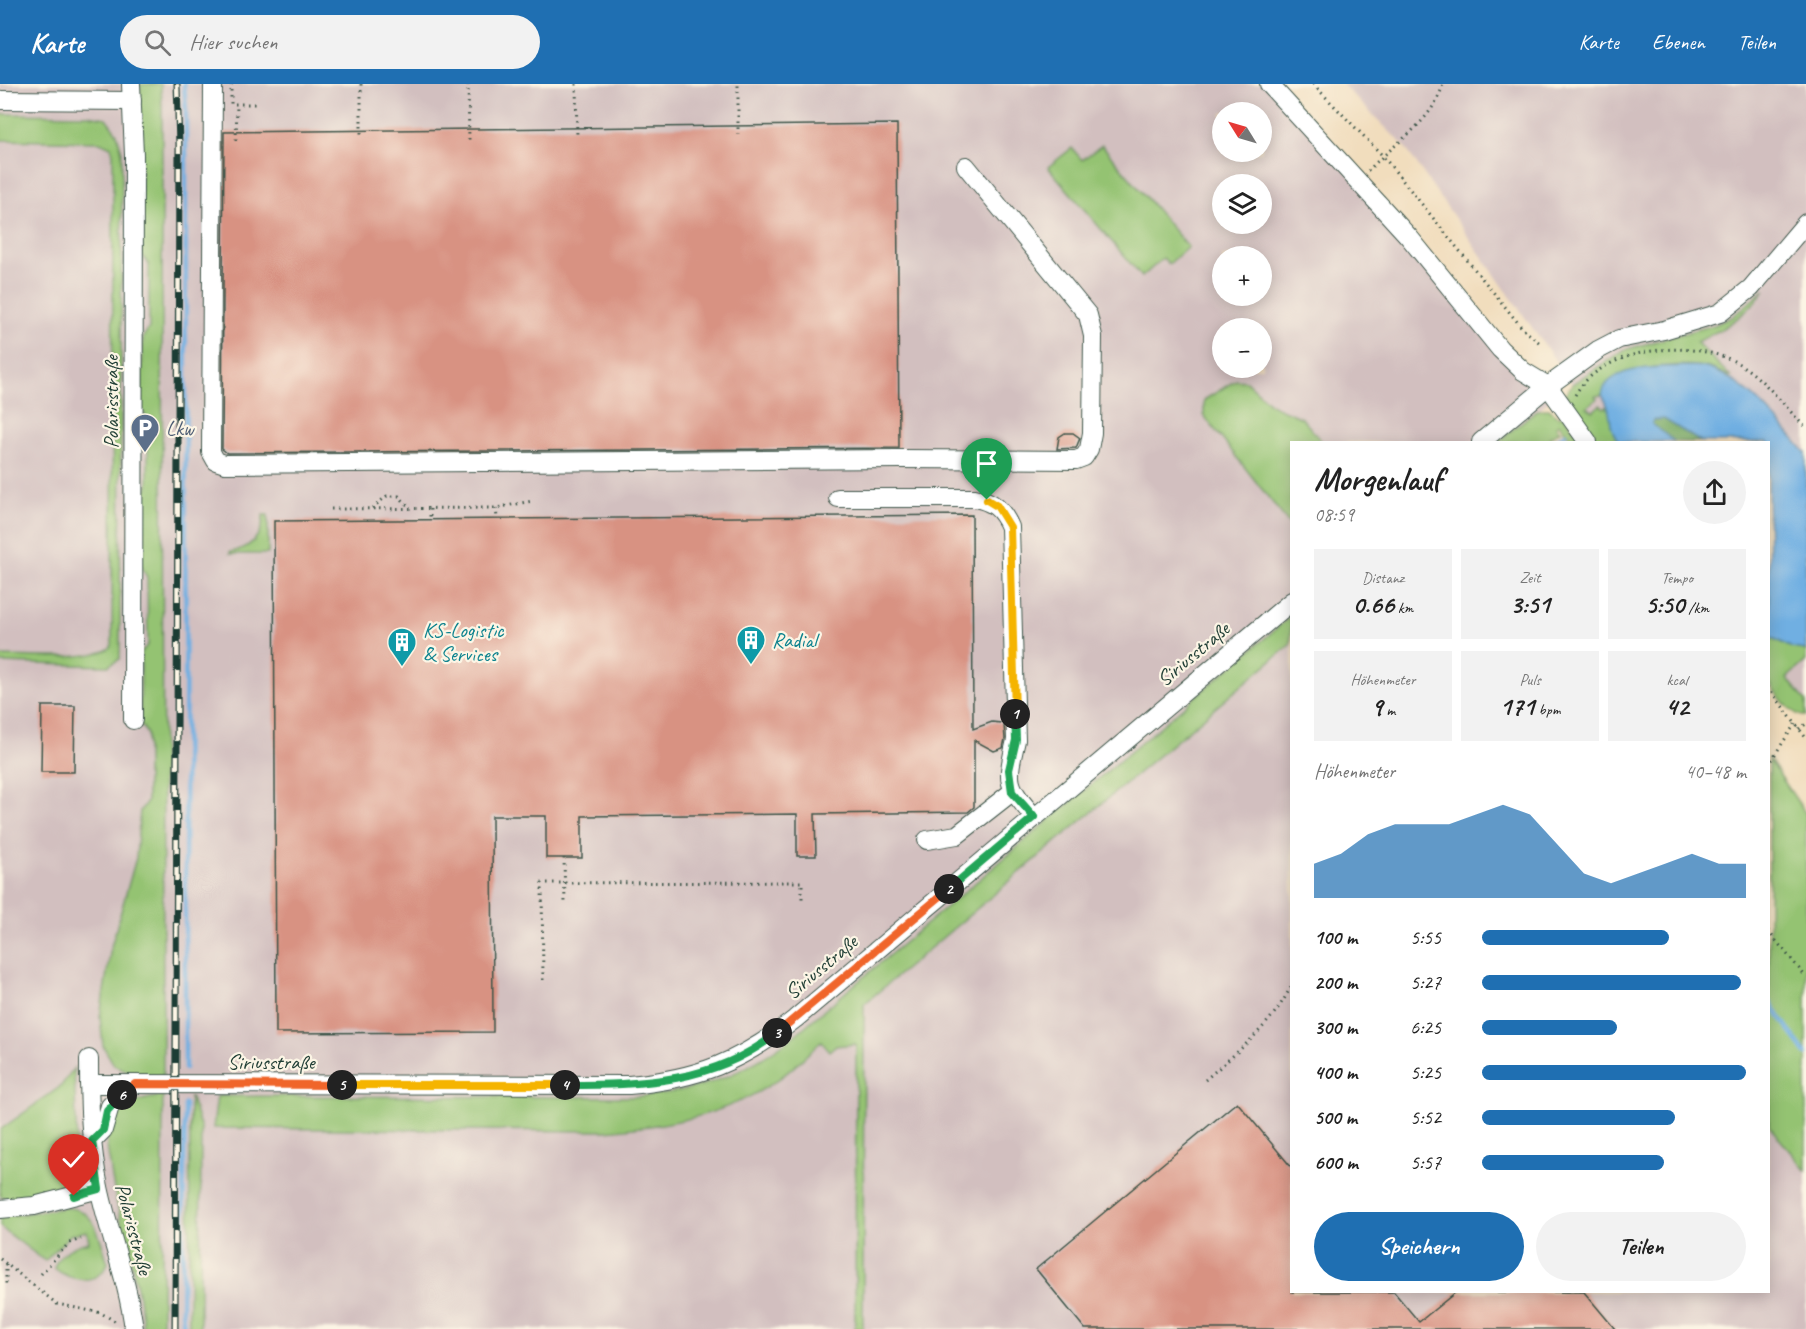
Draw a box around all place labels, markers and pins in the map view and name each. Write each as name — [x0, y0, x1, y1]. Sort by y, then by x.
parking icon: Lkw — [129, 412, 161, 454]
place label: Lkw — [166, 415, 196, 441]
pin — [961, 438, 1012, 500]
place label: KS-Logistic & Services — [423, 617, 505, 667]
building icon: Radial — [735, 624, 767, 666]
building icon: KS-Logistic & Services — [386, 626, 418, 668]
place label: Radial — [772, 627, 820, 653]
pin: 1 — [1000, 699, 1030, 729]
pin: 2 — [934, 874, 964, 904]
pin: 3 — [762, 1018, 792, 1048]
pin: 5 — [327, 1070, 357, 1100]
pin: 4 — [550, 1070, 580, 1100]
pin: 6 — [107, 1080, 137, 1110]
pin — [48, 1134, 99, 1196]

